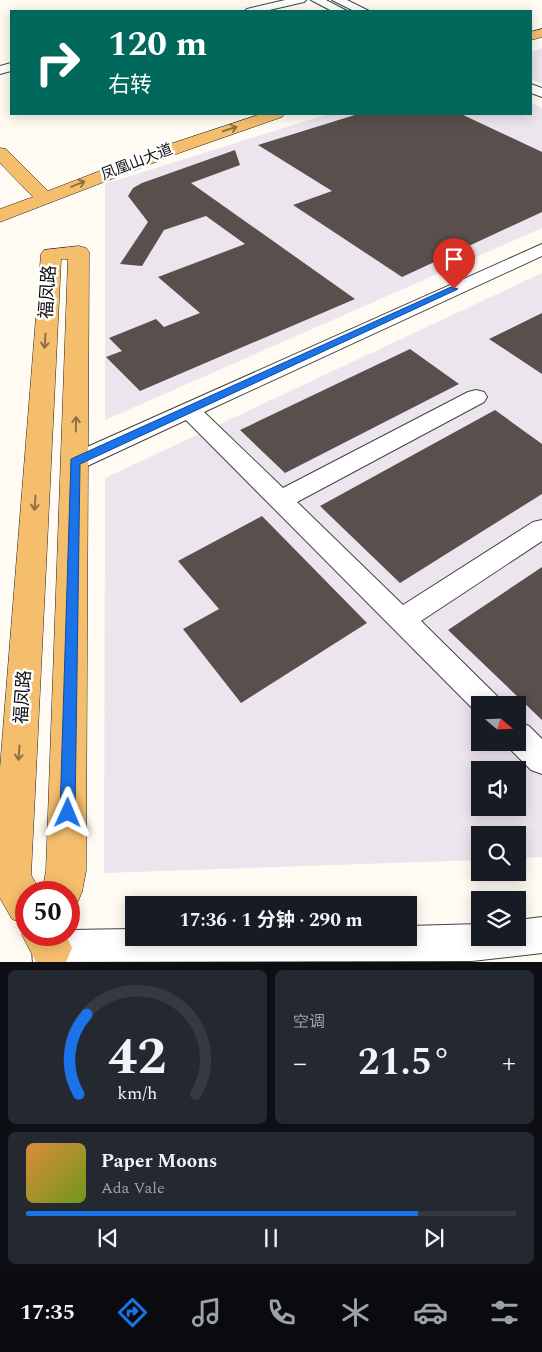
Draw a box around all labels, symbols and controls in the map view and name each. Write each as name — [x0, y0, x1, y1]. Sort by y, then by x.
text: 120 m — [108, 18, 207, 71]
icon: right — [25, 30, 90, 95]
text: 右转 — [108, 69, 152, 102]
one-way arrow — [222, 123, 238, 133]
street label: 凤凰山大道 — [98, 138, 176, 186]
one-way arrow — [70, 179, 85, 189]
pin — [433, 238, 475, 289]
icon: arrive — [440, 245, 468, 273]
street label: 福凤路 — [33, 264, 63, 320]
one-way arrow — [41, 333, 50, 349]
one-way arrow — [71, 417, 80, 433]
one-way arrow — [30, 495, 40, 511]
street label: 福凤路 — [8, 669, 38, 725]
north arrow — [471, 696, 526, 751]
map controls — [471, 696, 526, 946]
one-way arrow — [15, 744, 24, 760]
button: sound — [471, 761, 526, 816]
position arrow — [41, 786, 93, 838]
button: search — [471, 826, 526, 881]
speed limit sign: 50 — [15, 881, 80, 946]
button: layers — [471, 891, 526, 946]
text: 17:36 · 1 分钟 · 290 m — [179, 906, 363, 935]
text: 空调 — [293, 1010, 325, 1034]
text: 42 — [108, 1018, 167, 1097]
text: 21.5° — [358, 1034, 451, 1092]
text: − — [293, 1042, 307, 1085]
text: + — [502, 1042, 516, 1085]
text: km/h — [117, 1080, 158, 1107]
text: Paper Moons — [101, 1147, 217, 1176]
text: Ada Vale — [101, 1176, 165, 1200]
icon: previous — [94, 1224, 122, 1252]
icon: pause — [257, 1224, 285, 1252]
icon: next — [420, 1224, 448, 1252]
icon: directions — [115, 1295, 150, 1330]
icon: music — [189, 1295, 224, 1330]
icon: phone — [264, 1295, 299, 1330]
icon: climate — [338, 1295, 373, 1330]
icon: car — [413, 1295, 448, 1330]
icon: filters — [487, 1295, 522, 1330]
text: 17:35 — [20, 1296, 75, 1329]

